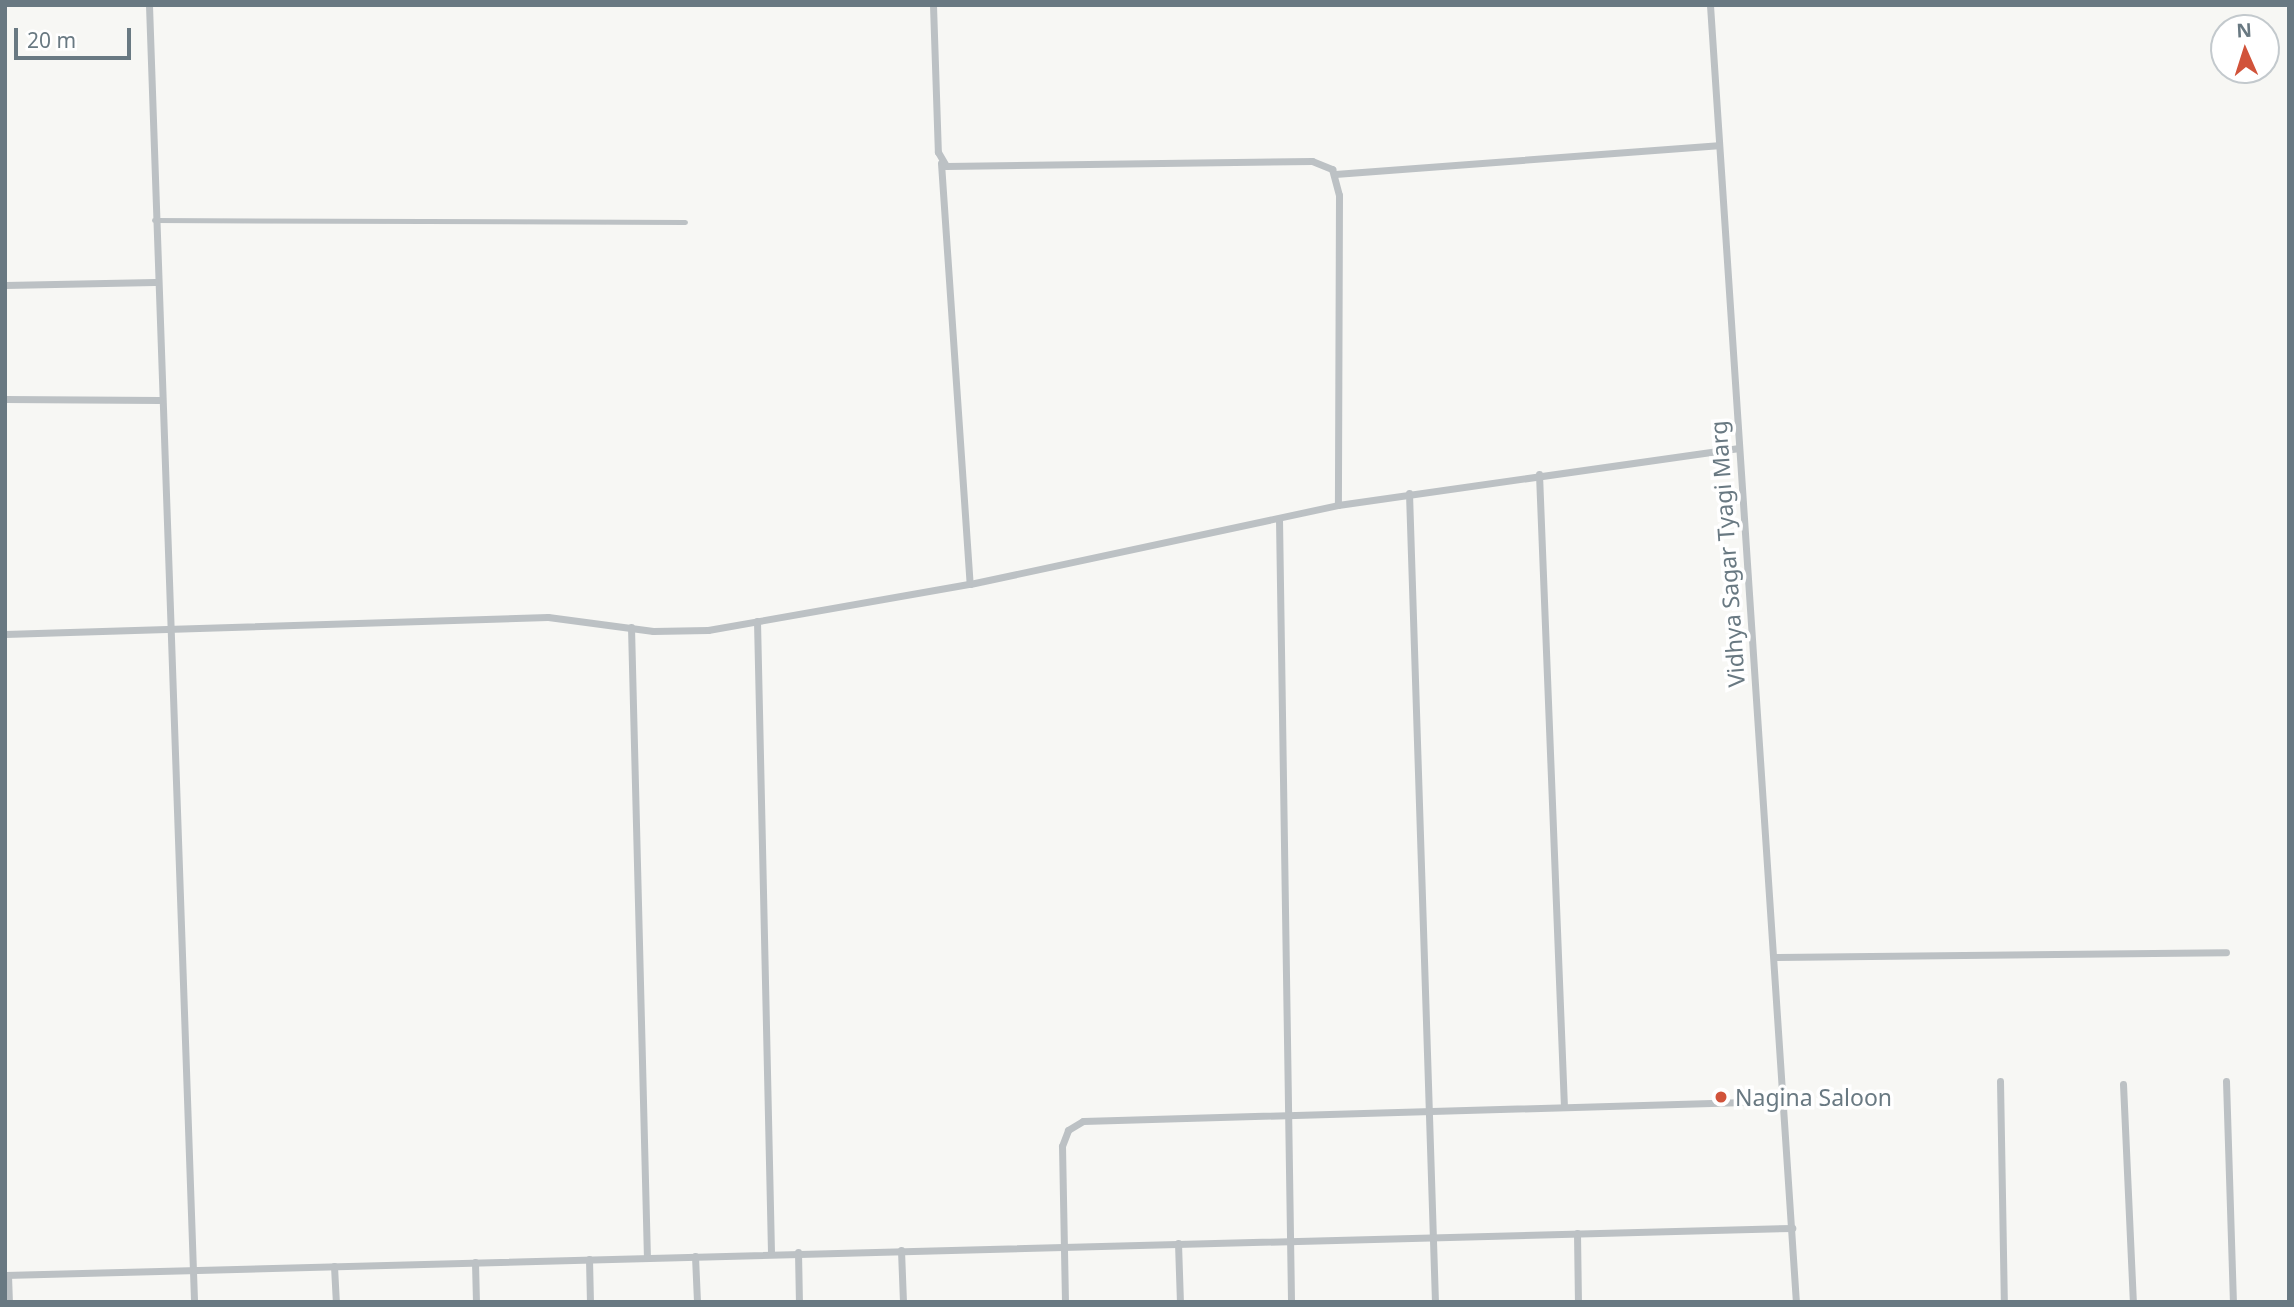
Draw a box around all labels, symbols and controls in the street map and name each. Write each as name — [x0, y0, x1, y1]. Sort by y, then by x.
scale bar — [18, 14, 135, 58]
north arrow — [2210, 14, 2280, 84]
text: N — [2236, 17, 2252, 43]
text: 20 m — [27, 26, 76, 54]
street label: Vidhya Sagar Tyagi Marg — [1704, 420, 1750, 688]
place label: Nagina Saloon — [1735, 1083, 1892, 1111]
marker: Nagina Saloon — [1713, 1089, 1729, 1105]

